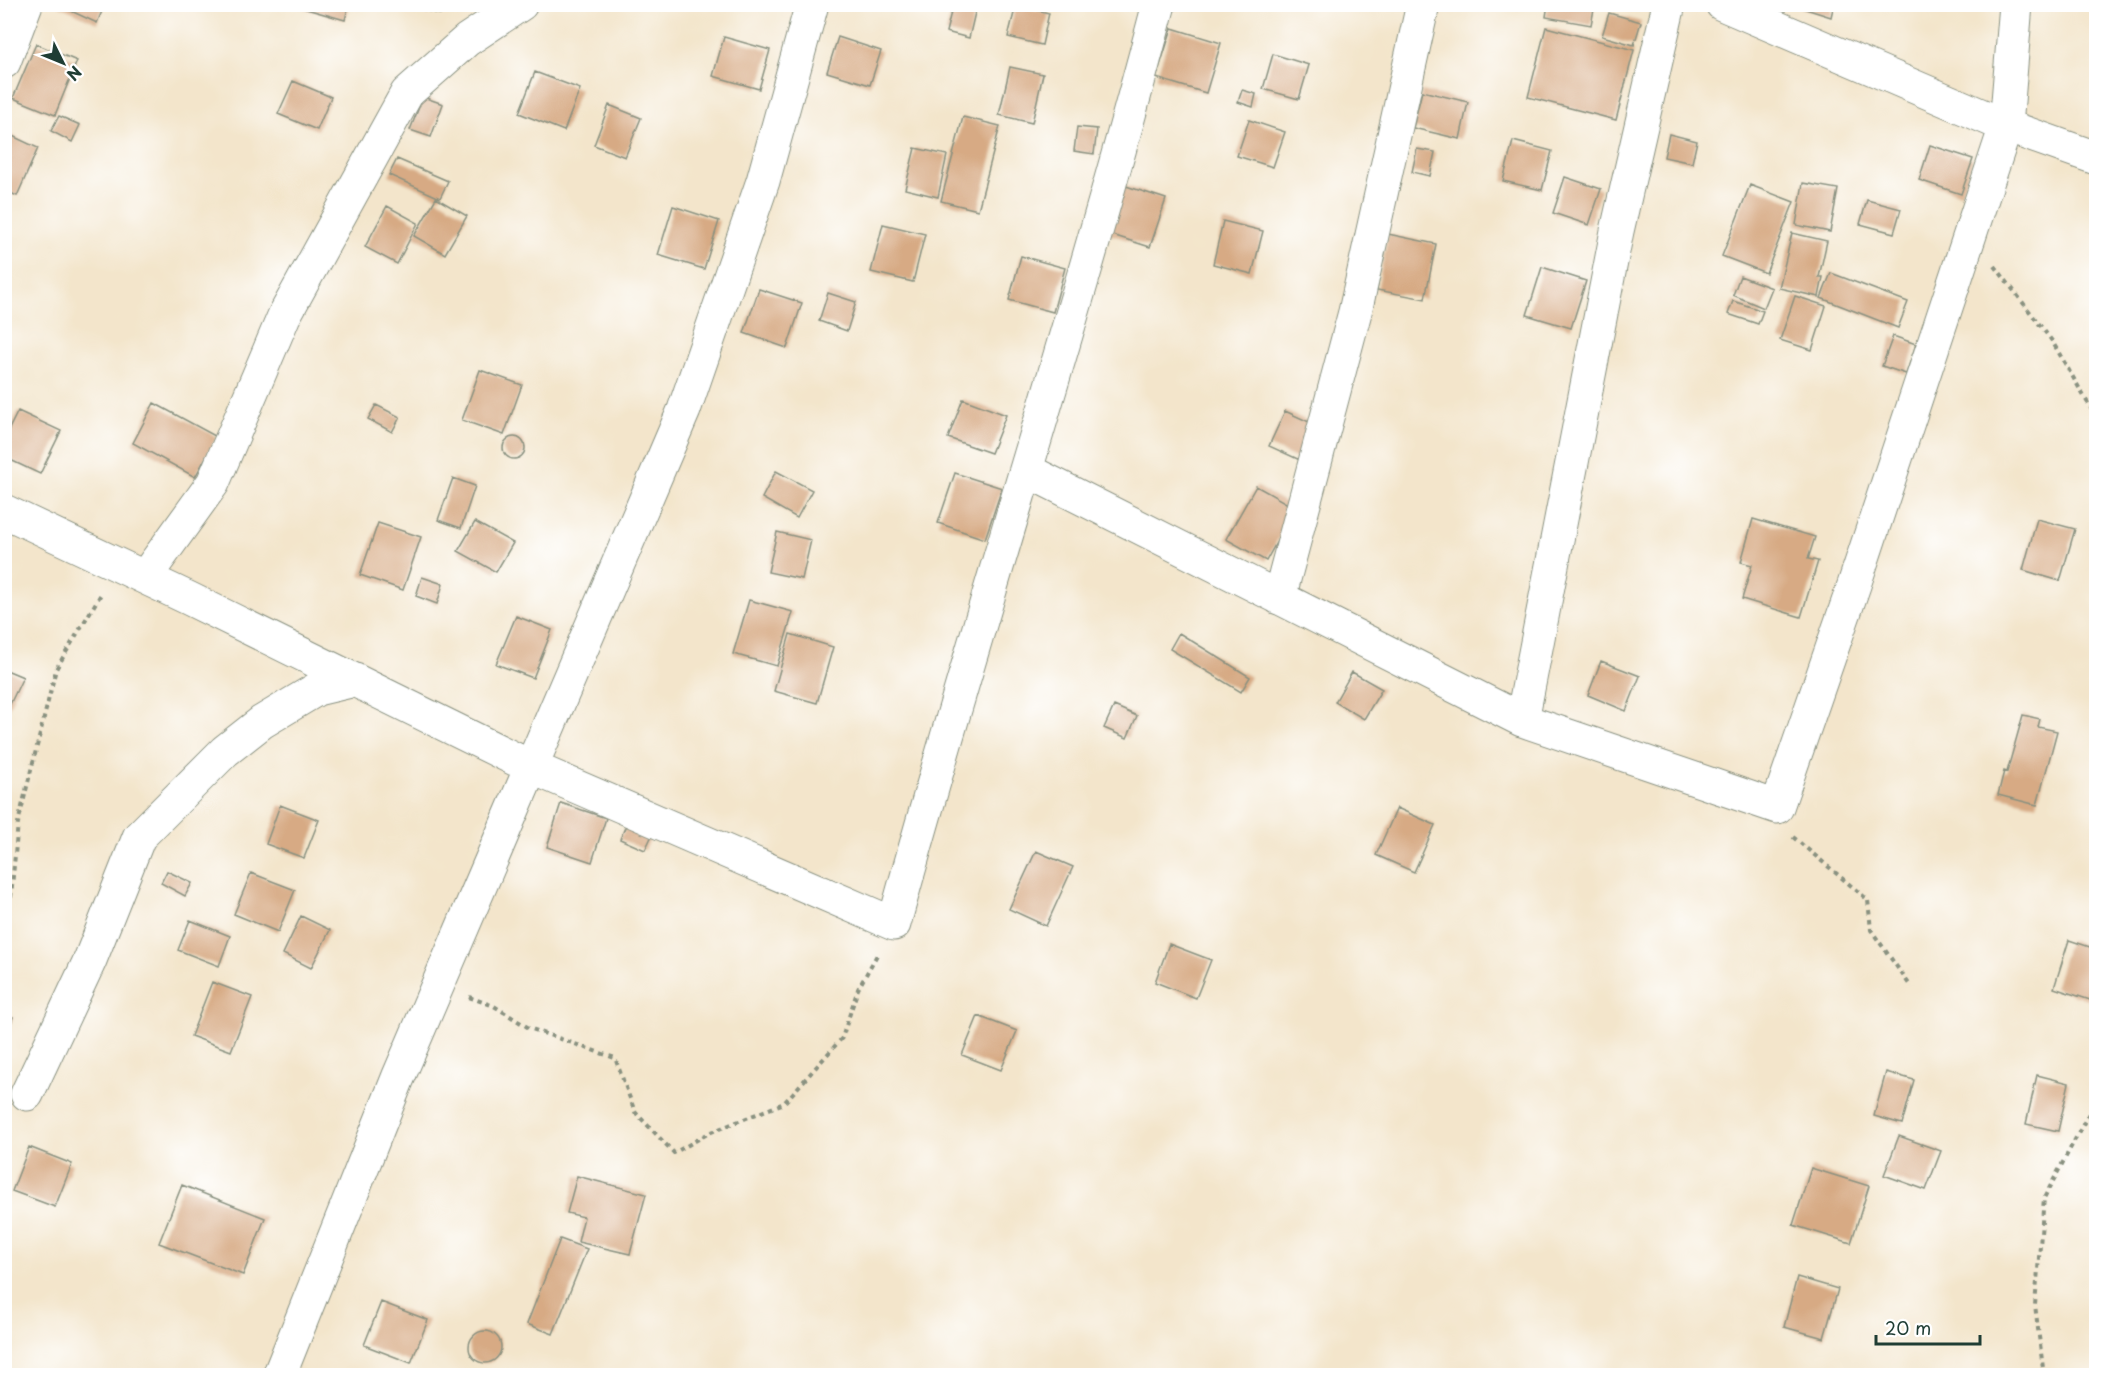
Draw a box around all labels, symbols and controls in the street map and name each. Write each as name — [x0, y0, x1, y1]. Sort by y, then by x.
north arrow — [33, 33, 93, 93]
text: N — [62, 61, 88, 87]
scale bar — [1876, 1308, 1980, 1346]
text: 20 m — [1885, 1314, 1931, 1341]

